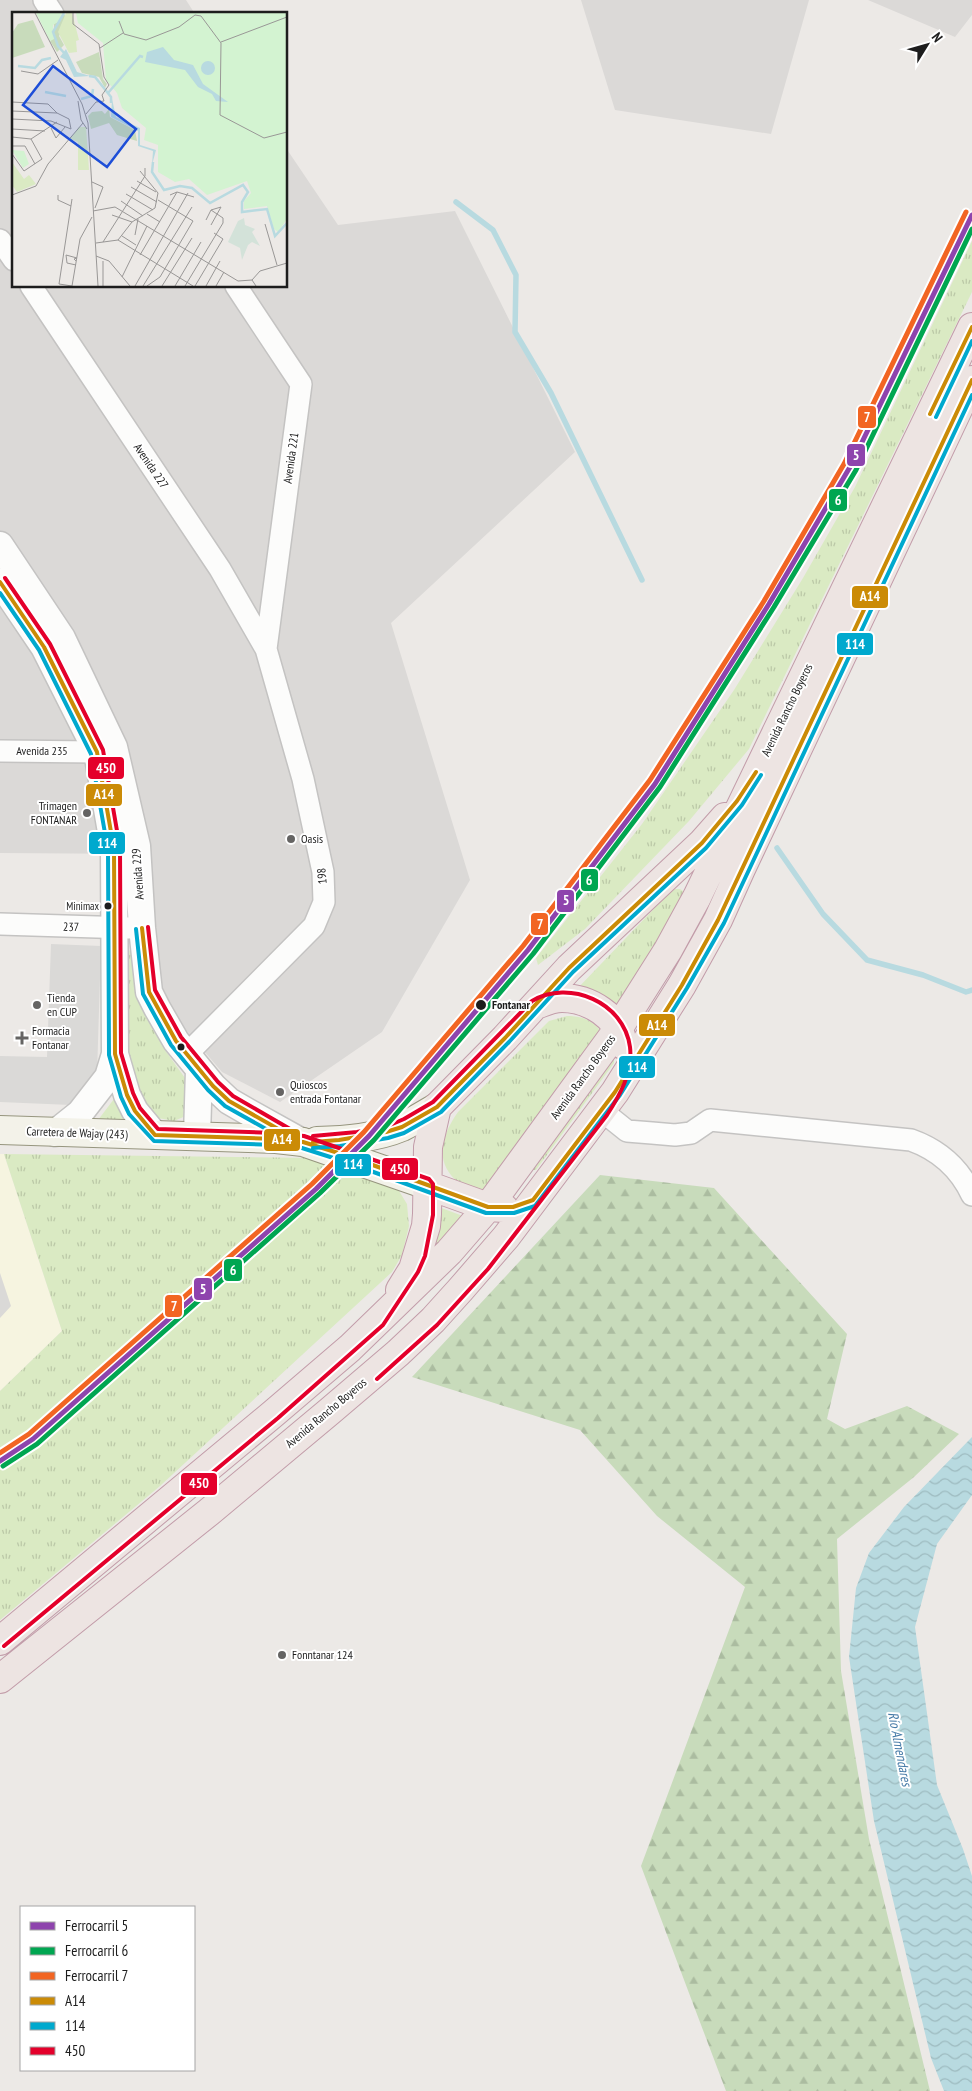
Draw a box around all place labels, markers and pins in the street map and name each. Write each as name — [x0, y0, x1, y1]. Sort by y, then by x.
place label: Trimagen FONTANAR — [31, 798, 77, 827]
marker: Trimagen FONTANAR — [81, 807, 93, 819]
place label: Oasis — [301, 831, 323, 846]
marker: Oasis — [285, 833, 297, 845]
place label: Minimax — [66, 899, 99, 913]
marker: Minimax — [103, 901, 113, 911]
place label: Tienda en CUP — [47, 990, 78, 1019]
place label: Fontanar — [492, 997, 531, 1012]
marker: Fontanar — [474, 998, 488, 1012]
marker: Tienda en CUP — [31, 999, 43, 1011]
place label: Formacia Fontanar — [32, 1023, 70, 1052]
marker: Formacia Fontanar — [16, 1032, 28, 1044]
unlabelled marker — [176, 1042, 186, 1052]
place label: Quioscos entrada Fontanar — [290, 1077, 362, 1106]
marker: Quioscos entrada Fontanar — [274, 1086, 286, 1098]
place label: Fonntanar 124 — [292, 1647, 353, 1662]
marker: Fonntanar 124 — [276, 1649, 288, 1661]

